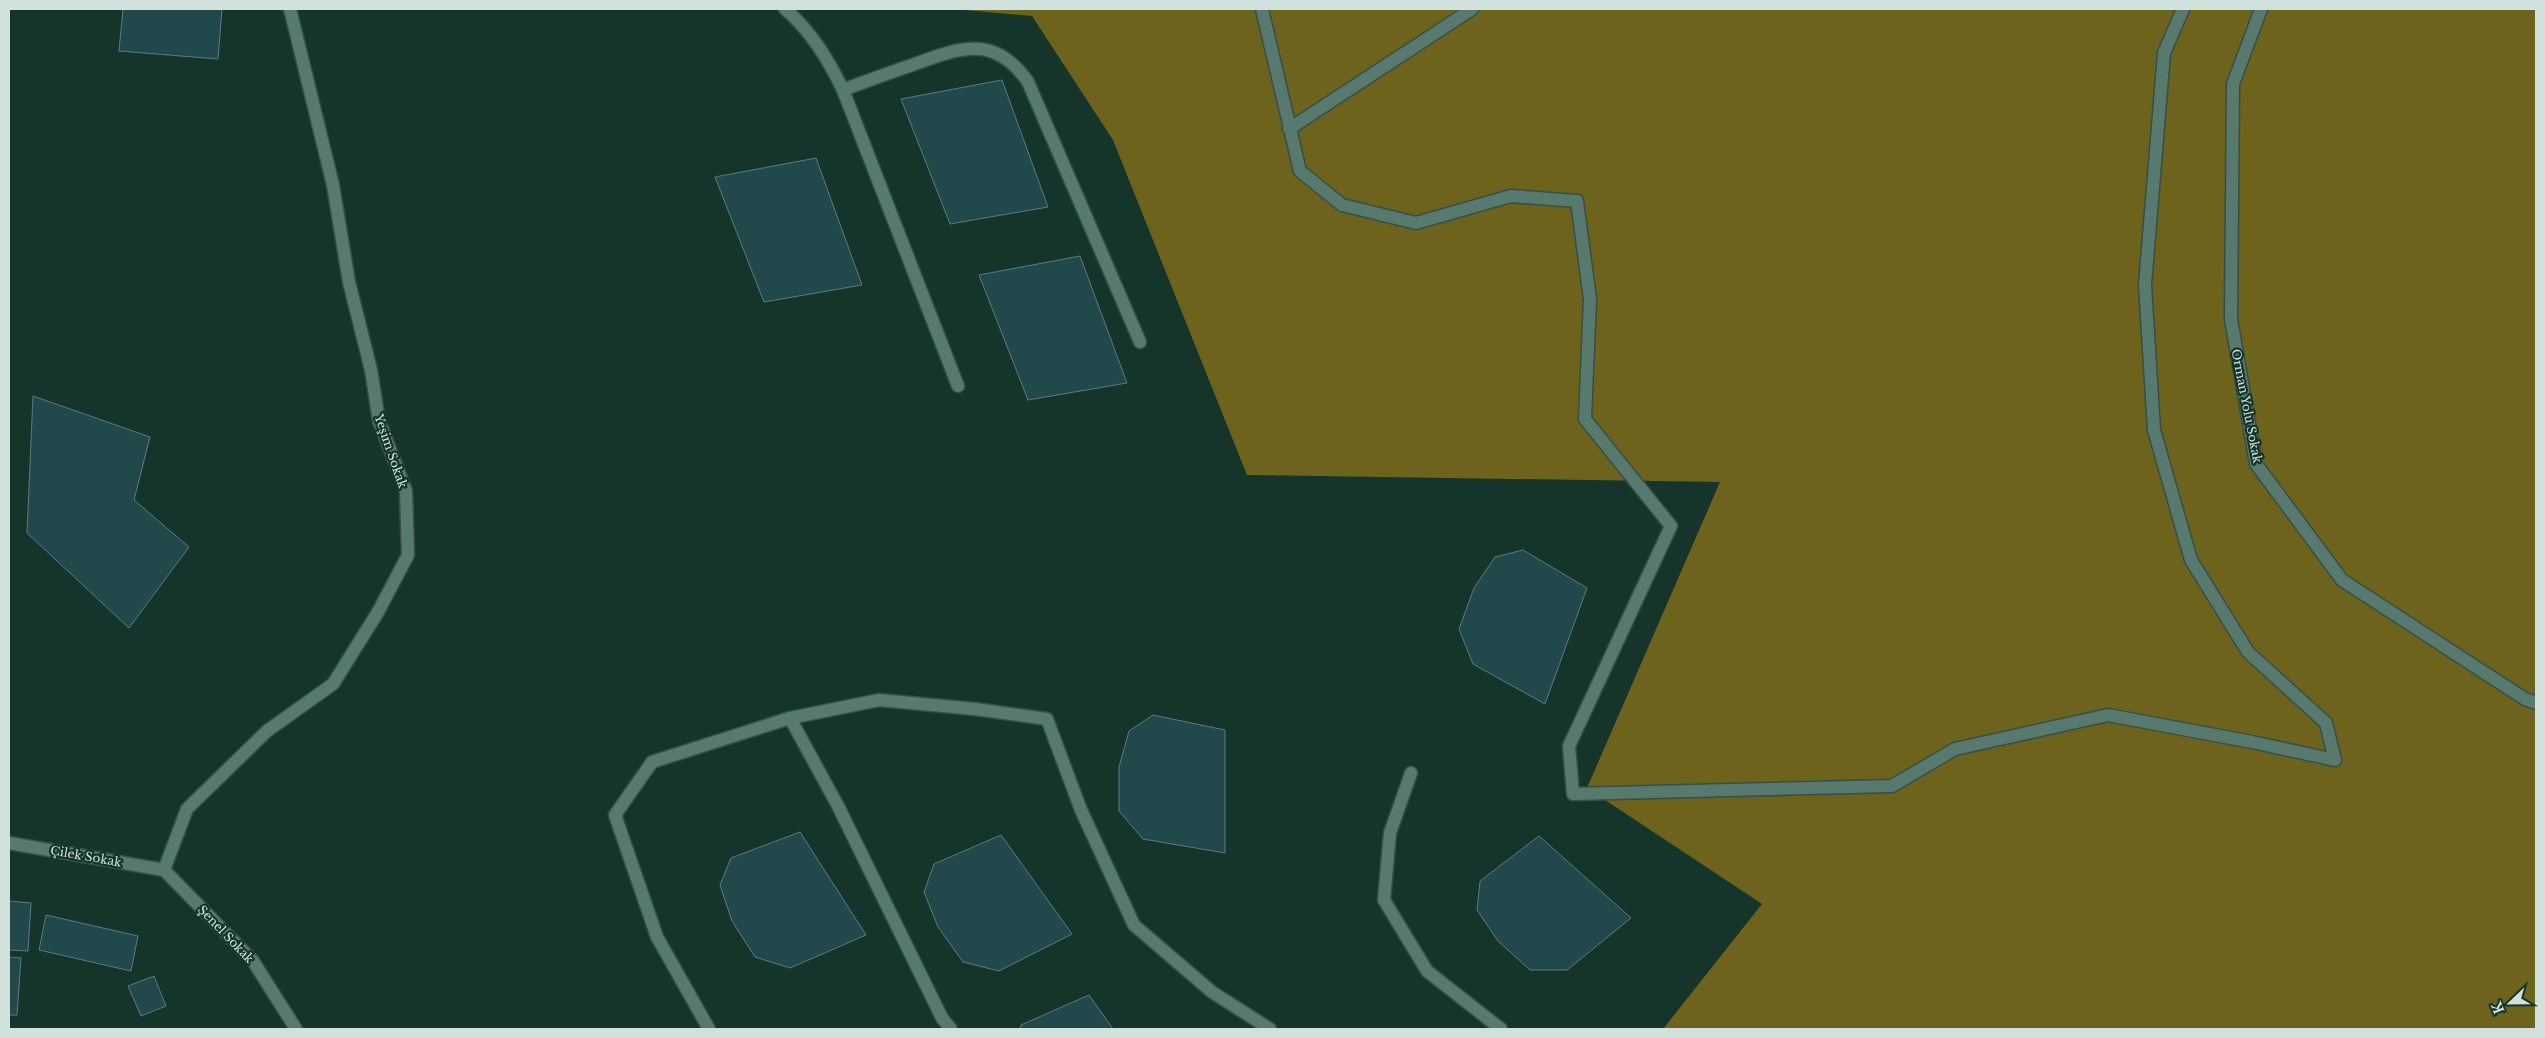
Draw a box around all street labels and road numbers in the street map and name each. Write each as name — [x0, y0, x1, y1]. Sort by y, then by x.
street label: Orman Yolu Sokak — [2229, 348, 2266, 465]
street label: Yeşim Sokak — [371, 411, 411, 491]
street label: Çilek Sokak — [49, 842, 123, 870]
street label: Şenel Sokak — [195, 902, 258, 966]

